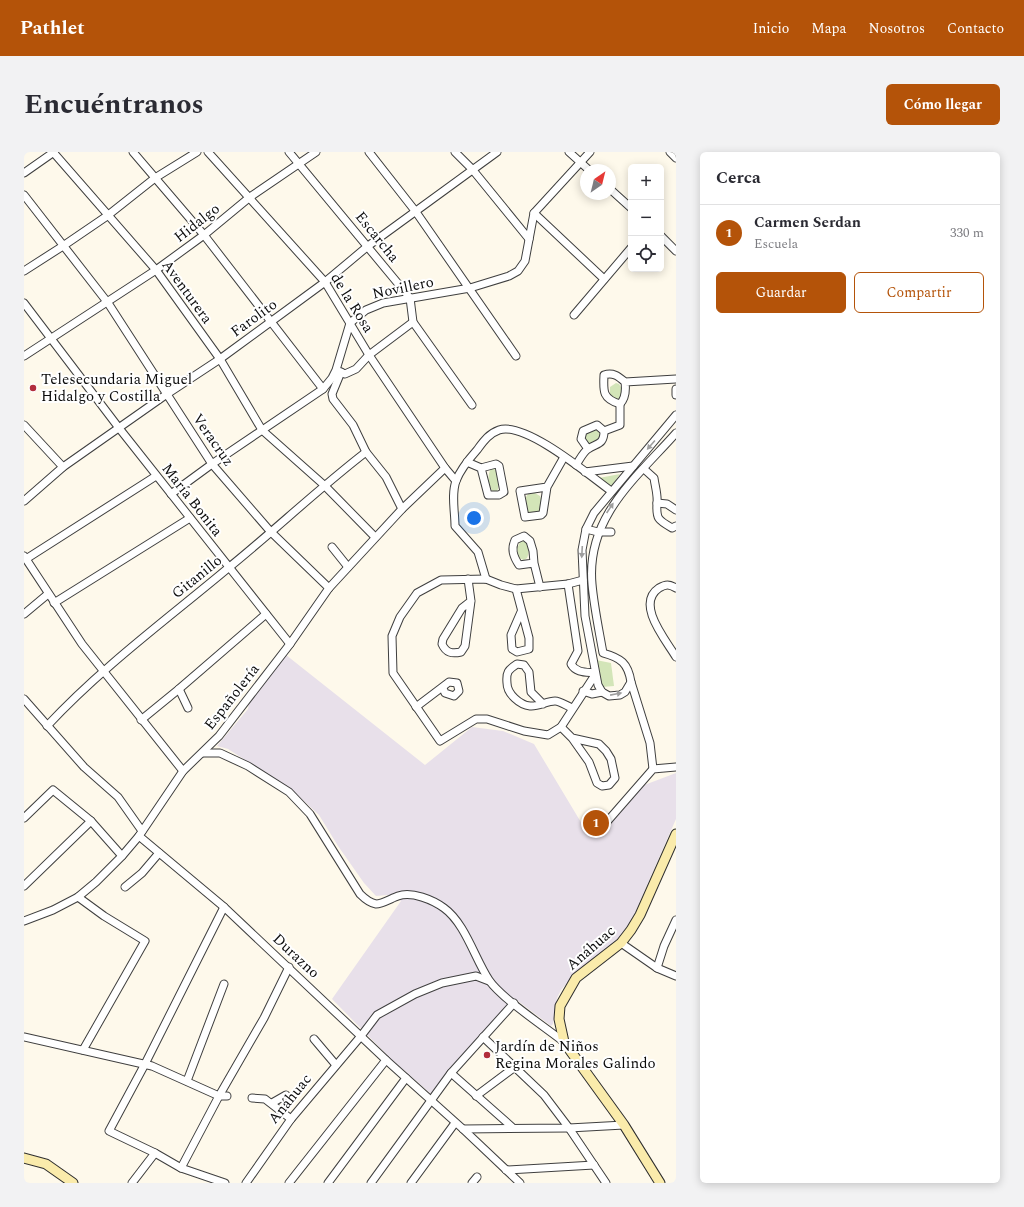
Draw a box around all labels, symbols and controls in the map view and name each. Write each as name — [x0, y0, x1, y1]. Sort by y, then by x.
text: Pathlet — [20, 14, 85, 43]
text: Inicio — [753, 18, 789, 39]
text: Mapa — [811, 18, 846, 39]
text: Nosotros — [868, 18, 925, 39]
text: Contacto — [947, 18, 1004, 39]
text: Encuéntranos — [24, 83, 204, 126]
button: Cómo llegar — [886, 84, 1000, 125]
north arrow — [580, 164, 616, 200]
map controls — [628, 164, 664, 272]
button: + — [628, 164, 664, 200]
text: Cerca — [716, 165, 761, 191]
street label: Hidalgo — [169, 198, 225, 248]
button: − — [628, 200, 664, 236]
street label: Escarcha — [349, 206, 405, 268]
text: Carmen Serdan — [754, 211, 861, 234]
text: 1 — [725, 223, 733, 243]
text: 330 m — [950, 223, 984, 243]
text: Escuela — [754, 234, 798, 254]
button: locate — [628, 236, 664, 272]
street label: Aventurera — [156, 255, 219, 329]
street label: de la Rosa — [325, 269, 380, 338]
street label: Novillero — [370, 270, 436, 306]
button: Guardar — [716, 272, 846, 313]
button: Compartir — [854, 272, 984, 313]
street label: Farolito — [226, 293, 282, 343]
place label: Telesecundaria Miguel Hidalgo y Costilla — [41, 368, 192, 408]
marker: Telesecundaria Miguel Hidalgo y Costilla — [28, 383, 38, 393]
street label: Veracruz — [186, 409, 240, 471]
one-way arrow — [647, 440, 656, 451]
street label: María Bonita — [156, 458, 228, 542]
one-way arrow — [606, 503, 614, 514]
your location — [464, 508, 484, 528]
one-way arrow — [579, 546, 586, 558]
street label: Gitanillo — [167, 549, 227, 605]
street label: Españolería — [199, 658, 266, 735]
one-way arrow — [610, 691, 623, 697]
pin: 1 — [583, 808, 609, 838]
street label: Anáhuac — [561, 920, 621, 976]
street label: Durazno — [267, 928, 325, 984]
place label: Jardín de Niños Regina Morales Galindo — [495, 1035, 656, 1075]
marker: Jardín de Niños Regina Morales Galindo — [482, 1050, 492, 1060]
street label: Anáhuac — [263, 1069, 317, 1129]

